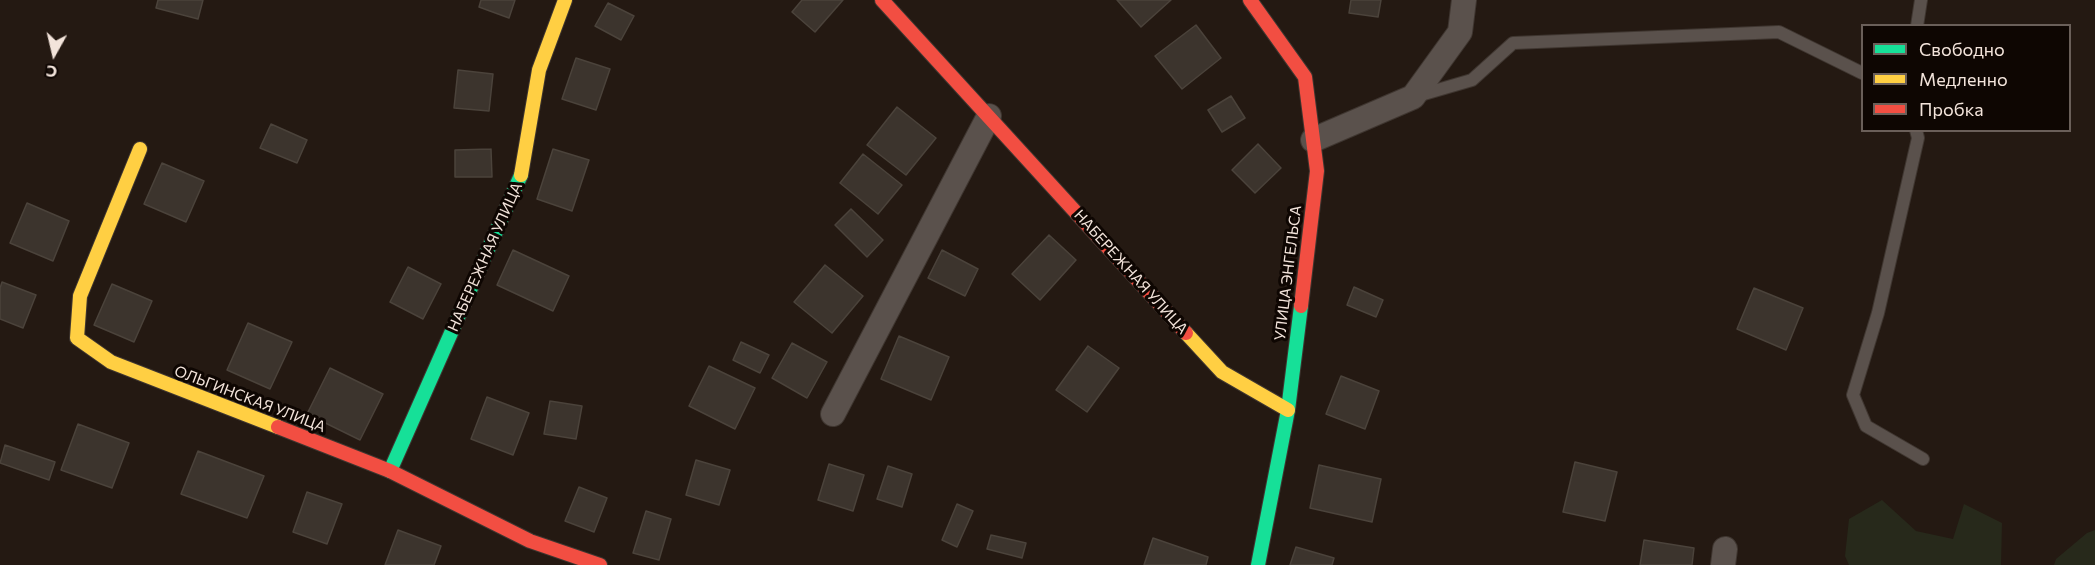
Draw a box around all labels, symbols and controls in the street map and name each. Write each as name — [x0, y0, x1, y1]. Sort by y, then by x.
north arrow — [24, 24, 84, 84]
legend — [1861, 24, 2071, 132]
text: Свободно — [1919, 38, 2005, 60]
text: С — [45, 62, 58, 82]
text: Медленно — [1919, 68, 2008, 90]
text: Пробка — [1919, 98, 1984, 120]
street label: НАБЕРЕЖНАЯ УЛИЦА — [444, 180, 526, 334]
street label: УЛИЦА ЭНГЕЛЬСА — [1271, 204, 1305, 342]
street label: НАБЕРЕЖНАЯ УЛИЦА — [1070, 206, 1192, 338]
street label: ОЛЬГИНСКАЯ УЛИЦА — [172, 362, 328, 436]

